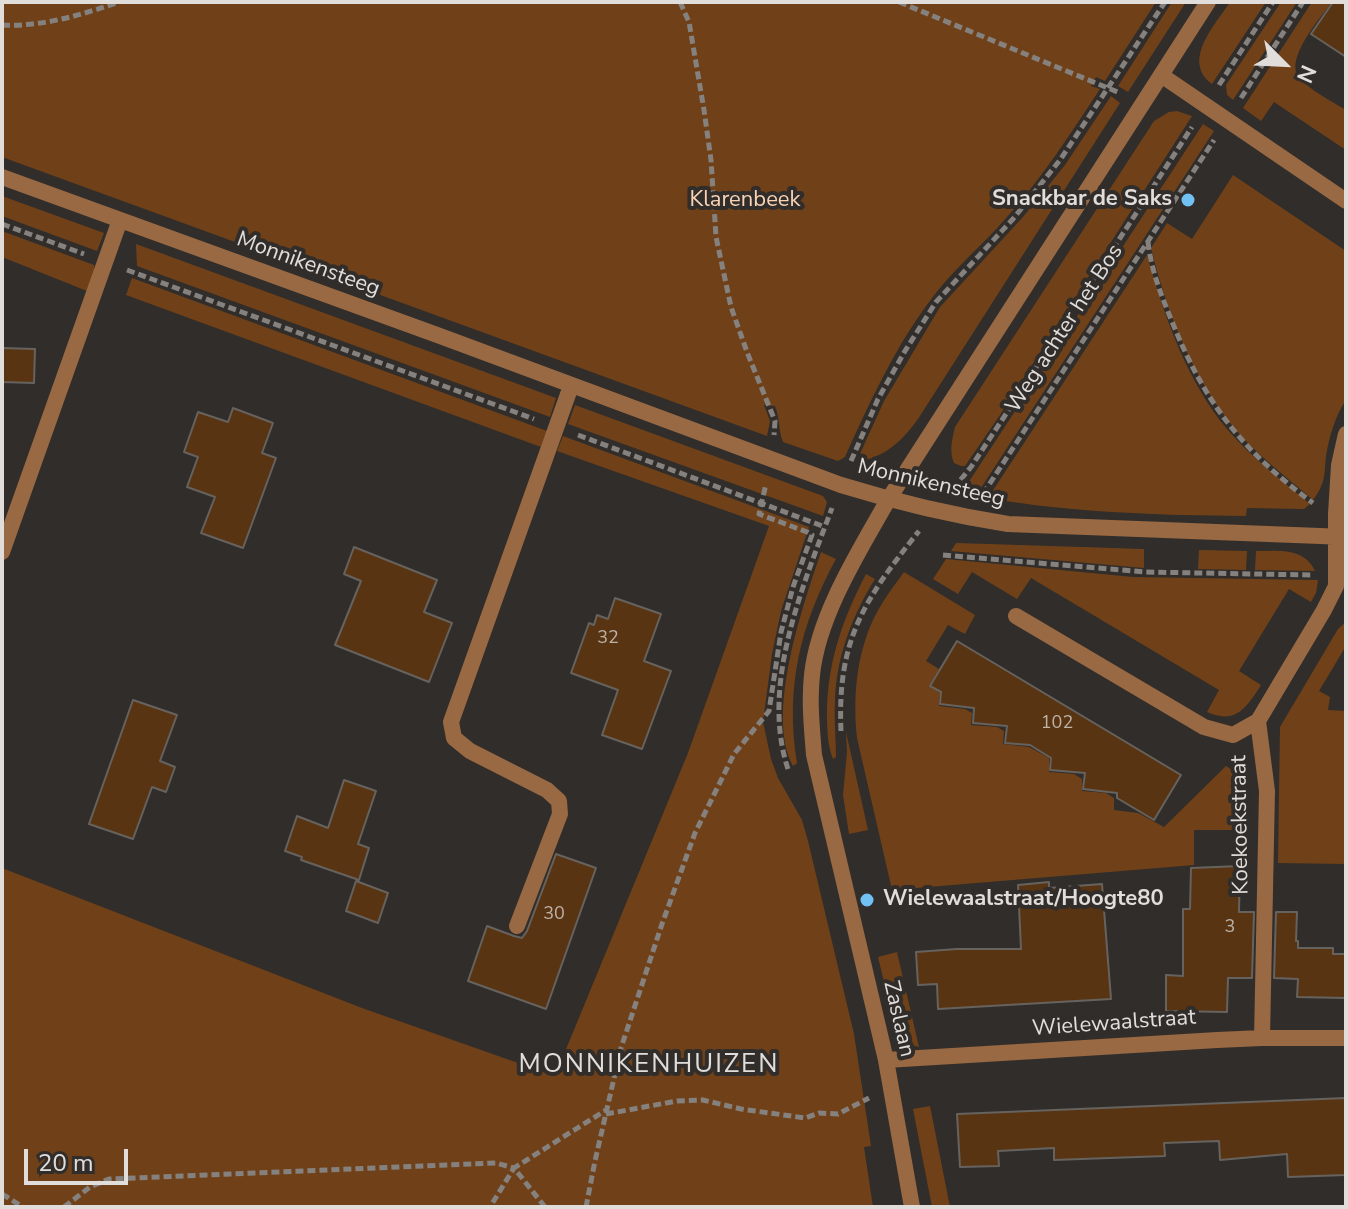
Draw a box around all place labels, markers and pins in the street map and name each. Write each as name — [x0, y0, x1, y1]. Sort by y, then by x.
place label: Snackbar de Saks — [992, 187, 1172, 213]
marker: Snackbar de Saks — [1179, 191, 1197, 209]
place label: Wielewaalstraat/Hoogte80 — [883, 887, 1164, 913]
marker: Wielewaalstraat/Hoogte80 — [858, 891, 876, 909]

